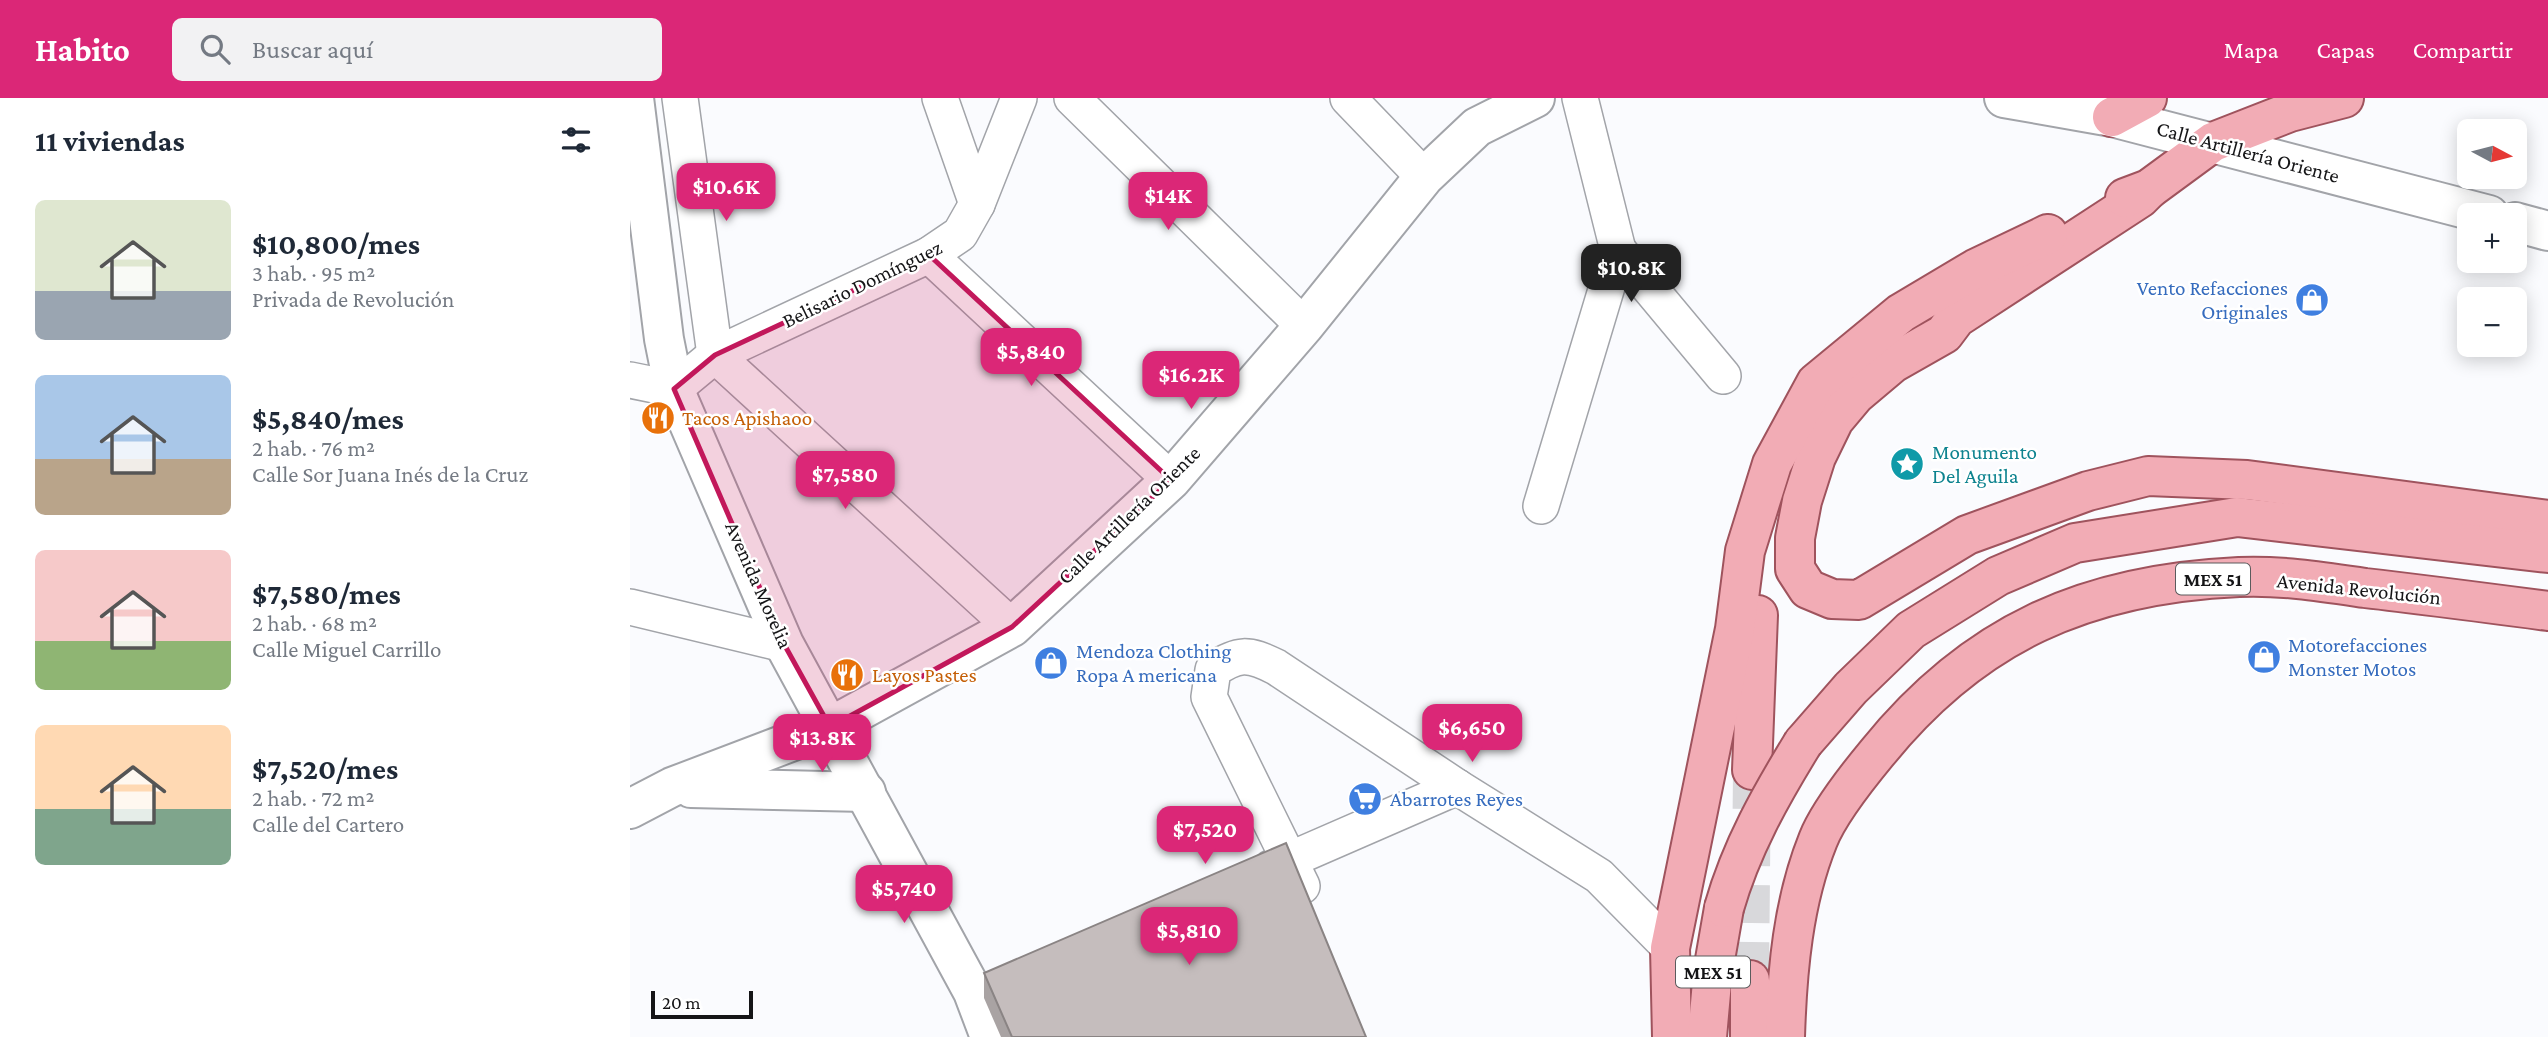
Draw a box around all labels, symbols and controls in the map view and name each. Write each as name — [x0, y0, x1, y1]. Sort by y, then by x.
search box — [172, 18, 662, 81]
icon: search — [196, 30, 234, 68]
text: Habito — [35, 31, 130, 68]
text: Buscar aquí — [252, 35, 373, 64]
text: Mapa — [2224, 36, 2279, 63]
text: Capas — [2317, 36, 2375, 63]
text: Compartir — [2413, 36, 2513, 63]
street label: Calle Artillería Oriente — [2154, 116, 2342, 188]
north arrow — [2457, 119, 2527, 189]
map controls — [2457, 119, 2527, 357]
icon: filters — [557, 121, 595, 159]
text: 11 viviendas — [35, 124, 185, 157]
pin: $10.6K — [669, 164, 783, 223]
pin: $14K — [1127, 172, 1209, 232]
text: $10.6K — [693, 173, 759, 199]
text: $14K — [1144, 182, 1192, 208]
button: + — [2457, 203, 2527, 273]
text: $10,800/mes — [252, 227, 420, 260]
icon: home — [91, 228, 175, 312]
street label: Belisario Domínguez — [778, 235, 946, 333]
pin: $10.8K — [1574, 244, 1688, 304]
text: $10.8K — [1597, 254, 1665, 280]
text: 3 hab. · 95 m² — [252, 260, 375, 286]
place label: Vento Refacciones Originales — [2137, 276, 2288, 324]
shop icon: Vento Refacciones Originales — [2293, 281, 2331, 319]
text: Privada de Revolución — [252, 286, 454, 312]
button: − — [2457, 287, 2527, 357]
pin: $5,840 — [974, 328, 1088, 388]
text: $5,840 — [997, 338, 1065, 364]
pin: $16.2K — [1134, 352, 1248, 411]
text: $16.2K — [1158, 361, 1224, 387]
restaurant icon: Tacos Apishaoo — [639, 399, 677, 437]
text: $5,840/mes — [252, 402, 404, 435]
icon: home — [91, 403, 175, 487]
place label: Tacos Apishaoo — [682, 406, 812, 430]
text: 2 hab. · 76 m² — [252, 435, 375, 461]
place label: Monumento Del Aguila — [1932, 440, 2037, 488]
street label: Calle Artillería Oriente — [1053, 441, 1205, 589]
place icon: Monumento Del Aguila — [1888, 445, 1926, 483]
pin: $7,580 — [788, 452, 902, 511]
text: Calle Sor Juana Inés de la Cruz — [252, 461, 528, 487]
text: $7,580 — [812, 461, 878, 487]
street label: Avenida Morelia — [720, 518, 798, 652]
road number: MEX 51 — [2176, 564, 2250, 594]
street label: Avenida Revolución — [2276, 568, 2442, 610]
text: $7,580/mes — [252, 577, 401, 610]
icon: home — [91, 578, 175, 662]
text: 2 hab. · 68 m² — [252, 610, 377, 636]
place label: Motorefacciones Monster Motos — [2288, 633, 2427, 681]
text: Calle Miguel Carrillo — [252, 636, 441, 662]
shop icon: Motorefacciones Monster Motos — [2245, 638, 2283, 676]
place label: Mendoza Clothing Ropa A mericana — [1076, 639, 1231, 687]
shop icon: Mendoza Clothing Ropa A mericana — [1032, 644, 1070, 682]
restaurant icon: Layos Pastes — [828, 656, 866, 694]
place label: Layos Pastes — [872, 663, 977, 687]
pin: $6,650 — [1415, 704, 1529, 764]
pin: $13.8K — [765, 714, 879, 774]
text: $6,650 — [1438, 714, 1506, 740]
text: $13.8K — [789, 724, 855, 750]
text: $7,520/mes — [252, 752, 398, 785]
icon: home — [91, 753, 175, 837]
supermarket icon: Abarrotes Reyes — [1346, 780, 1384, 818]
text: 2 hab. · 72 m² — [252, 785, 375, 811]
place label: Abarrotes Reyes — [1390, 787, 1523, 811]
pin: $7,520 — [1148, 806, 1262, 866]
text: Calle del Cartero — [252, 811, 404, 837]
text: $7,520 — [1173, 816, 1237, 842]
pin: $5,740 — [847, 866, 961, 925]
text: $5,740 — [872, 875, 936, 901]
pin: $5,810 — [1132, 908, 1246, 967]
text: $5,810 — [1156, 917, 1222, 943]
road number: MEX 51 — [1676, 957, 1750, 988]
scale bar — [651, 988, 752, 1020]
text: 20 m — [662, 992, 701, 1013]

